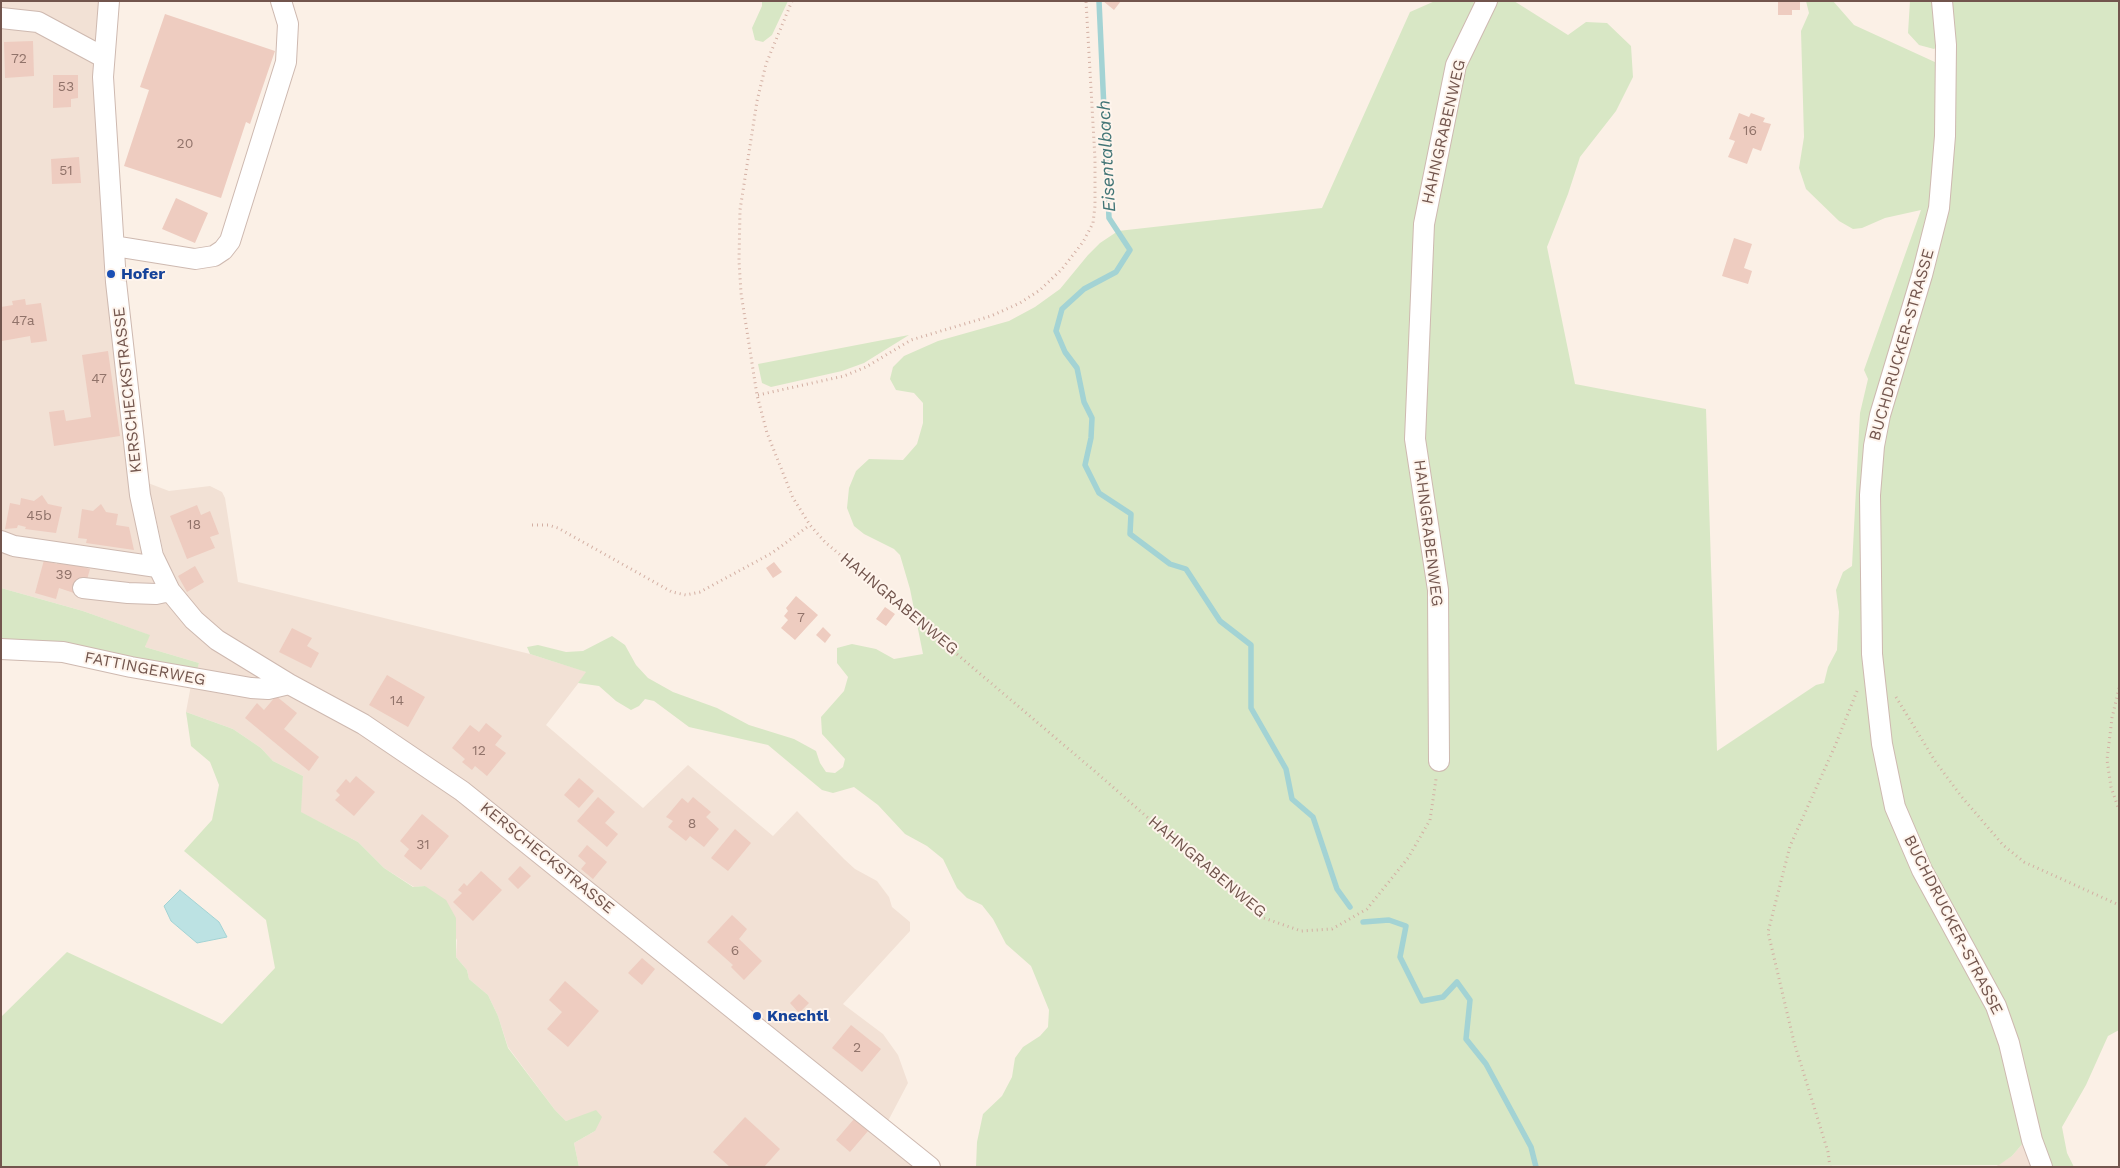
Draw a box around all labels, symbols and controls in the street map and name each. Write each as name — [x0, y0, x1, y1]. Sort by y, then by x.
house number: 72 — [11, 51, 27, 67]
street label: HAHNGRABENWEG — [1418, 58, 1470, 206]
house number: 53 — [58, 79, 74, 95]
water label: Eisentalbach — [1093, 99, 1121, 213]
house number: 16 — [1743, 123, 1757, 139]
house number: 20 — [177, 136, 193, 152]
house number: 51 — [59, 163, 73, 179]
street label: BUCHDRUCKER-STRASSE — [1865, 247, 1939, 443]
place label: Hofer — [121, 264, 165, 284]
marker: Hofer — [105, 268, 117, 280]
street label: KERSCHECKSTRASSE — [110, 306, 146, 474]
house number: 47a — [11, 313, 35, 329]
house number: 47 — [91, 371, 107, 387]
street label: HAHNGRABENWEG — [1409, 458, 1447, 608]
house number: 45b — [26, 508, 52, 524]
house number: 18 — [187, 517, 201, 533]
street label: HAHNGRABENWEG — [836, 549, 962, 659]
house number: 39 — [56, 567, 72, 583]
house number: 7 — [797, 610, 805, 626]
street label: FATTINGERWEG — [83, 648, 207, 690]
house number: 14 — [390, 693, 404, 709]
house number: 12 — [472, 743, 486, 759]
street label: KERSCHECKSTRASSE — [476, 798, 618, 918]
street label: HAHNGRABENWEG — [1144, 812, 1270, 922]
house number: 8 — [688, 816, 696, 832]
street label: BUCHDRUCKER-STRASSE — [1899, 832, 2007, 1018]
house number: 31 — [416, 837, 430, 853]
house number: 6 — [731, 943, 739, 959]
place label: Knechtl — [767, 1006, 828, 1026]
marker: Knechtl — [751, 1010, 763, 1022]
house number: 2 — [853, 1040, 861, 1056]

